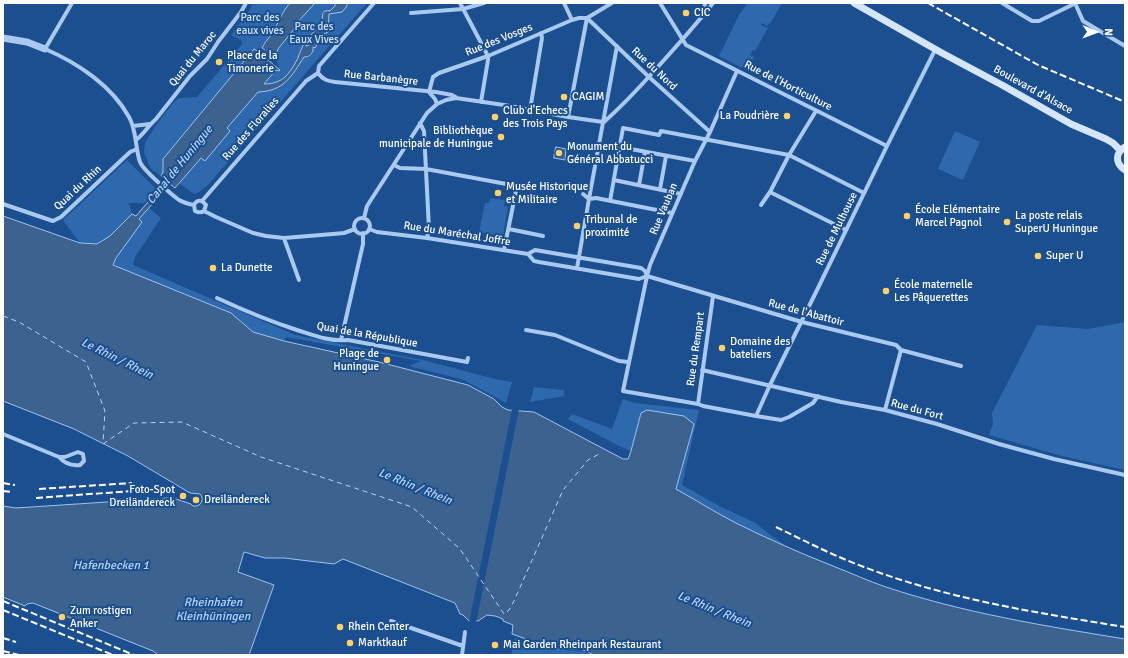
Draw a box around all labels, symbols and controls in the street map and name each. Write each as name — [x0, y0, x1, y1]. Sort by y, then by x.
place label: CIC — [694, 6, 711, 20]
marker: CIC — [681, 8, 691, 18]
park label: Parc des eaux vives — [236, 11, 284, 37]
north arrow — [1076, 12, 1116, 52]
park label: Parc des Eaux Vives — [289, 20, 339, 46]
street label: Rue des Vosges — [463, 21, 535, 59]
text: N — [1102, 28, 1115, 36]
street label: Quai du Maroc — [167, 29, 219, 89]
street label: Rue du Nord — [628, 45, 680, 93]
place label: Place de la Timonerie — [227, 49, 278, 75]
marker: Place de la Timonerie — [214, 57, 224, 67]
street label: Rue de l'Horticulture — [742, 58, 834, 114]
street label: Boulevard d'Alsace — [991, 63, 1075, 117]
street label: Rue Barbanègre — [343, 68, 419, 88]
place label: CAGIM — [572, 90, 604, 104]
marker: CAGIM — [559, 92, 569, 102]
street label: Rue des Floralies — [220, 95, 282, 163]
place label: Club d'Echecs des Trois Pays — [503, 104, 568, 130]
place label: La Poudrière — [720, 109, 779, 123]
marker: La Poudrière — [782, 111, 792, 121]
marker: Club d'Echecs des Trois Pays — [490, 112, 500, 122]
water label: Canal de Huningue — [144, 123, 216, 207]
place label: Bibliothèque municipale de Huningue — [379, 124, 493, 150]
marker: Bibliothèque municipale de Huningue — [496, 132, 506, 142]
place label: Monument du Général Abbatucci — [567, 140, 653, 166]
marker: Monument du Général Abbatucci — [554, 148, 564, 158]
street label: Quai du Rhin — [52, 163, 104, 213]
place label: Musée Historique et Militaire — [506, 180, 588, 206]
street label: Rue Vauban — [647, 181, 681, 237]
marker: Musée Historique et Militaire — [493, 188, 503, 198]
street label: Rue de Mulhouse — [813, 190, 861, 268]
place label: École Elémentaire Marcel Pagnol — [915, 203, 1000, 229]
place label: La poste relais SuperU Huningue — [1015, 209, 1098, 235]
marker: École Elémentaire Marcel Pagnol — [902, 211, 912, 221]
place label: Tribunal de proximité — [585, 213, 637, 239]
marker: La poste relais SuperU Huningue — [1002, 217, 1012, 227]
street label: Rue du Maréchal Joffre — [403, 219, 511, 249]
marker: Tribunal de proximité — [572, 221, 582, 231]
place label: Super U — [1046, 249, 1083, 263]
marker: Super U — [1033, 251, 1043, 261]
place label: La Dunette — [221, 261, 272, 275]
marker: La Dunette — [208, 263, 218, 273]
place label: École maternelle Les Pâquerettes — [894, 278, 973, 304]
marker: École maternelle Les Pâquerettes — [881, 286, 891, 296]
street label: Rue de l'Abattoir — [767, 297, 845, 329]
street label: Rue du Rempart — [684, 311, 708, 387]
street label: Quai de la République — [315, 320, 419, 350]
water label: Le Rhin / Rhein — [79, 335, 155, 383]
place label: Domaine des bateliers — [730, 335, 790, 361]
marker: Domaine des bateliers — [717, 343, 727, 353]
place label: Plage de Huningue — [333, 347, 379, 373]
marker: Plage de Huningue — [382, 355, 392, 365]
street label: Rue du Fort — [889, 397, 945, 423]
water label: Le Rhin / Rhein — [376, 466, 454, 508]
place label: Foto-Spot Dreiländereck — [109, 483, 175, 509]
marker: Foto-Spot Dreiländereck — [178, 491, 188, 501]
place label: Dreiländereck — [204, 493, 270, 507]
marker: Dreiländereck — [191, 495, 201, 505]
water label: Hafenbecken 1 — [73, 559, 149, 573]
water label: Le Rhin / Rhein — [675, 589, 753, 631]
water label: Rheinhafen Kleinhüningen — [176, 596, 250, 624]
place label: Zum rostigen Anker — [70, 604, 132, 630]
marker: Zum rostigen Anker — [57, 612, 67, 622]
place label: Rhein Center — [348, 620, 409, 634]
marker: Rhein Center — [335, 622, 345, 632]
place label: Marktkauf — [358, 636, 407, 650]
marker: Marktkauf — [345, 638, 355, 648]
place label: Mai Garden Rheinpark Restaurant — [503, 638, 661, 652]
marker: Mai Garden Rheinpark Restaurant — [490, 640, 500, 650]

